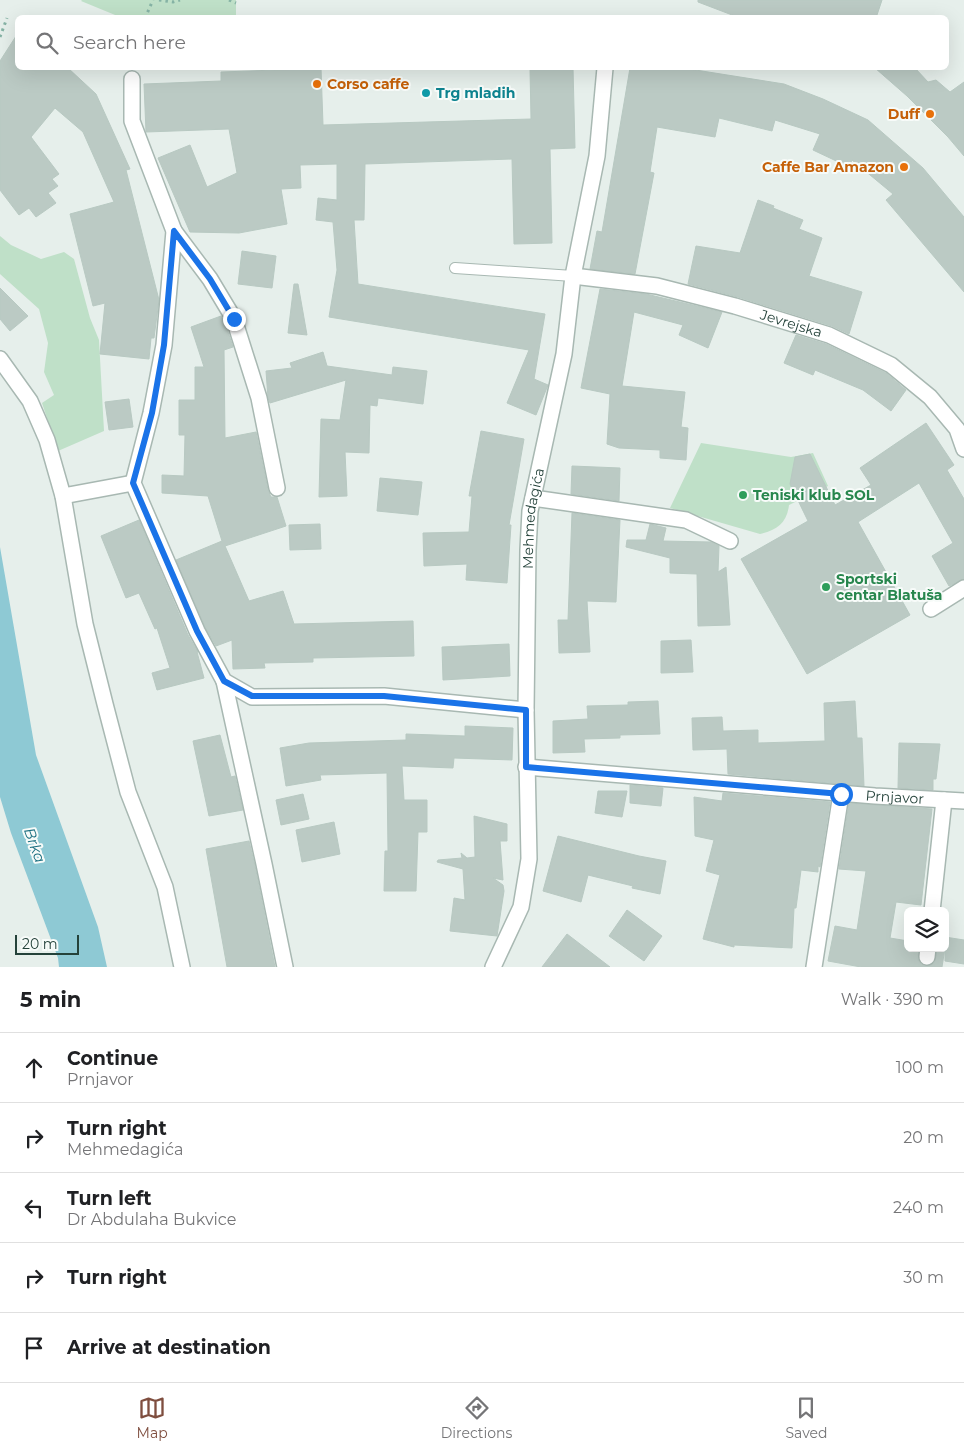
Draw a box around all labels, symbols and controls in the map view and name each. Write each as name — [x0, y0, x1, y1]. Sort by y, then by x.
search box — [15, 15, 949, 70]
icon: search — [33, 29, 61, 57]
text: Search here — [73, 31, 186, 54]
place label: Corso caffe — [327, 75, 409, 93]
marker: Corso caffe — [311, 78, 323, 90]
place label: Trg mladih — [436, 84, 515, 102]
marker: Trg mladih — [420, 87, 432, 99]
place label: Duff — [888, 105, 921, 123]
marker: Duff — [924, 108, 936, 120]
place label: Caffe Bar Amazon — [762, 158, 894, 176]
marker: Caffe Bar Amazon — [898, 161, 910, 173]
street label: Jevrejska — [757, 305, 824, 341]
route end — [223, 308, 246, 331]
street label: Mehmedagića — [519, 466, 548, 569]
place label: Teniski klub SOL — [753, 486, 875, 504]
marker: Teniski klub SOL — [737, 489, 749, 501]
place label: Sportski centar Blatuša — [836, 570, 943, 604]
marker: Sportski centar Blatuša — [820, 581, 832, 593]
route start — [830, 783, 853, 806]
street label: Prnjavor — [865, 786, 925, 808]
water label: Brka — [20, 825, 50, 865]
map controls — [904, 907, 949, 952]
button: layers — [904, 907, 949, 952]
scale bar — [15, 932, 79, 955]
text: 20 m — [22, 935, 58, 953]
text: 5 min — [20, 987, 81, 1012]
text: Walk · 390 m — [841, 990, 944, 1009]
text: Continue — [67, 1047, 158, 1070]
icon: ahead — [20, 1054, 48, 1082]
text: 100 m — [896, 1058, 944, 1077]
text: Prnjavor — [67, 1070, 134, 1089]
text: Turn right — [67, 1117, 167, 1140]
icon: right — [20, 1124, 48, 1152]
text: 20 m — [903, 1128, 944, 1147]
text: Mehmedagića — [67, 1140, 183, 1159]
text: Turn left — [67, 1187, 152, 1210]
icon: left — [20, 1194, 48, 1222]
text: 240 m — [893, 1198, 944, 1217]
text: Dr Abdulaha Bukvice — [67, 1210, 236, 1229]
icon: right — [20, 1264, 48, 1292]
text: Turn right — [67, 1266, 167, 1289]
text: 30 m — [903, 1268, 944, 1287]
icon: arrive — [20, 1334, 48, 1362]
text: Arrive at destination — [67, 1336, 271, 1359]
tab: Map — [137, 1394, 168, 1442]
tab: Directions — [441, 1394, 512, 1442]
tab: Saved — [785, 1394, 827, 1442]

